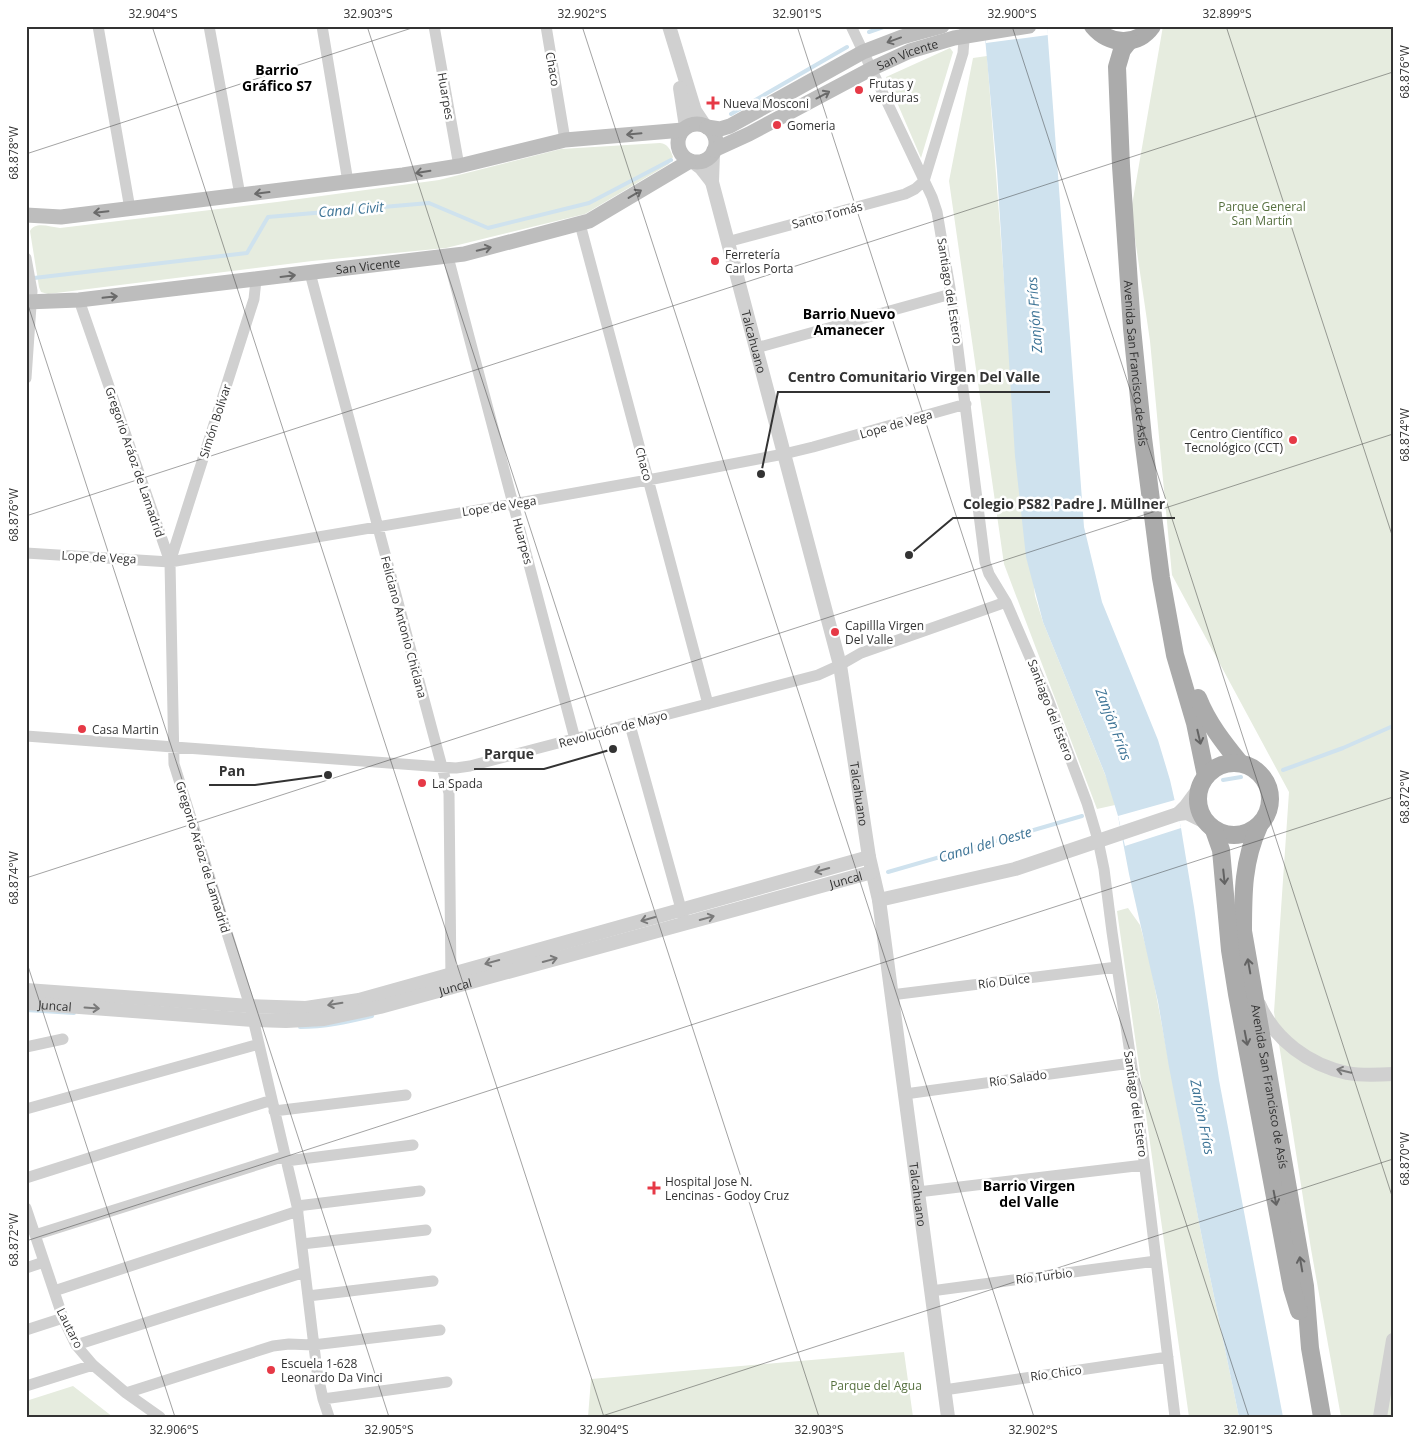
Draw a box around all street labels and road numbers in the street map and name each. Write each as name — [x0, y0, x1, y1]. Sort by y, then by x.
street label: San Vicente — [874, 35, 940, 74]
street label: Chaco — [542, 51, 564, 87]
street label: Huarpes — [433, 71, 459, 121]
street label: Santo Tomás — [790, 197, 865, 233]
street label: Santiago del Estero — [933, 237, 967, 345]
street label: San Vicente — [335, 253, 401, 278]
street label: Avenida San Francisco de Asís — [1120, 280, 1153, 447]
street label: Talcahuano — [738, 308, 771, 375]
street label: Simón Bolívar — [195, 382, 235, 460]
street label: Gregorio Aráoz de Lamadrid — [101, 385, 169, 539]
street label: Lope de Vega — [858, 405, 934, 443]
street label: Chaco — [631, 445, 657, 483]
street label: Lope de Vega — [461, 492, 537, 520]
street label: Huarpes — [509, 516, 537, 566]
street label: Lope de Vega — [61, 547, 137, 567]
street label: Feliciano Antonio Chiclana — [377, 554, 431, 700]
street label: Santiago del Estero — [1024, 657, 1078, 763]
street label: Revolución de Mayo — [557, 706, 669, 752]
street label: Talcahuano — [846, 761, 873, 827]
street label: Gregorio Aráoz de Lamadrid — [172, 779, 234, 935]
street label: Juncal — [826, 867, 864, 892]
street label: Río Dulce — [977, 969, 1031, 993]
street label: Juncal — [436, 974, 474, 999]
street label: Juncal — [37, 995, 72, 1015]
street label: Avenida San Francisco de Asís — [1247, 1003, 1293, 1170]
street label: Santiago del Estero — [1120, 1050, 1152, 1158]
street label: Río Salado — [988, 1066, 1048, 1090]
street label: Talcahuano — [906, 1161, 931, 1228]
street label: Río Turbio — [1015, 1264, 1073, 1288]
street label: Lautaro — [53, 1305, 87, 1351]
street label: Río Chico — [1029, 1361, 1083, 1385]

